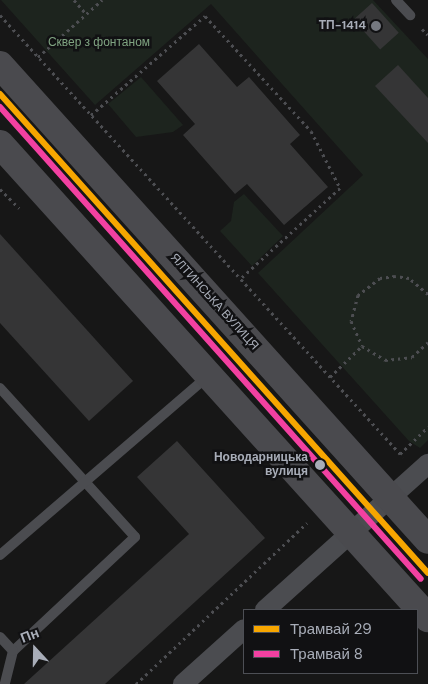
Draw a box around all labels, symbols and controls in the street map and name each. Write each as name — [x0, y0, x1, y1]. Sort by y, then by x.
place label: ТП-1414 — [319, 19, 366, 33]
marker: ТП-1414 — [370, 20, 382, 32]
park label: Сквер з фонтаном — [48, 36, 150, 50]
street label: ЯЛТИНСЬКА ВУЛИЦЯ — [167, 251, 261, 353]
place label: Новодарницька вулиця — [214, 451, 308, 479]
marker: Новодарницька вулиця — [311, 456, 329, 474]
legend — [243, 609, 418, 674]
text: Трамвай 29 — [290, 619, 372, 639]
text: Пн — [18, 623, 42, 647]
north arrow — [10, 624, 60, 674]
text: Трамвай 8 — [290, 644, 363, 664]

